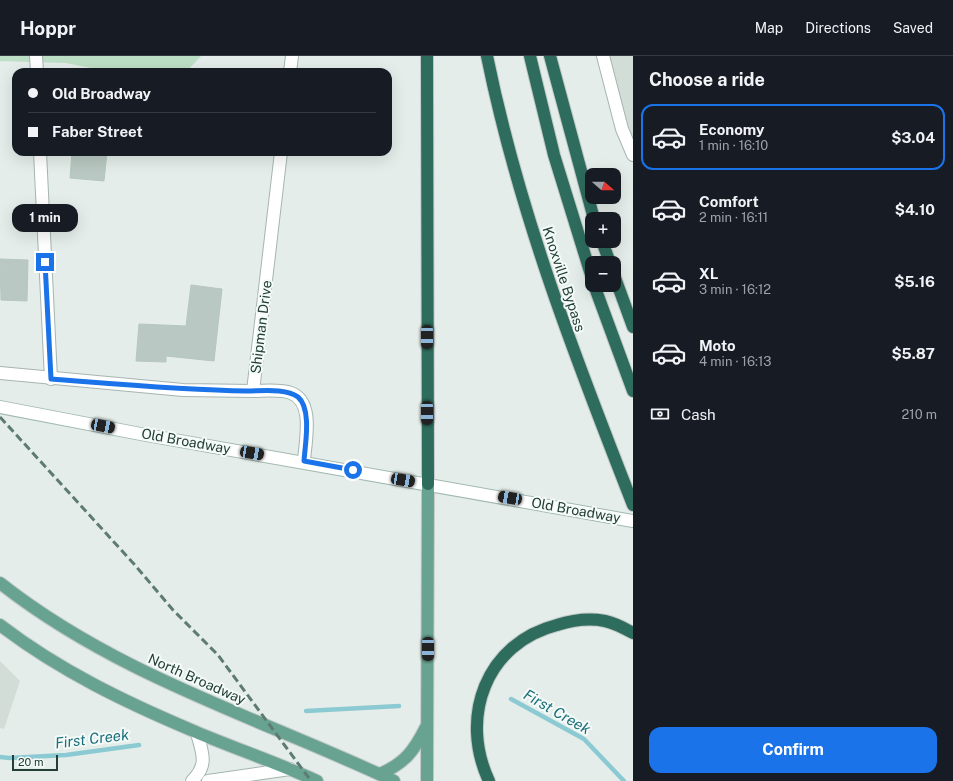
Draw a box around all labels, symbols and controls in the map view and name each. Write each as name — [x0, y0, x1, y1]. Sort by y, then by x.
text: Hoppr — [20, 17, 76, 39]
text: Map — [755, 20, 783, 36]
text: Directions — [805, 20, 871, 36]
text: Saved — [893, 20, 933, 36]
text: Choose a ride — [649, 69, 765, 90]
text: Old Broadway — [52, 85, 151, 102]
icon: car — [651, 119, 687, 155]
text: Economy — [699, 121, 764, 138]
text: Faber Street — [52, 123, 143, 140]
text: $3.04 — [891, 129, 935, 146]
text: 1 min · 16:10 — [699, 138, 768, 153]
north arrow — [585, 168, 621, 204]
map controls — [585, 168, 621, 292]
icon: car — [651, 191, 687, 227]
text: Comfort — [699, 193, 759, 210]
text: $4.10 — [895, 201, 935, 218]
callout: 1 min — [12, 204, 78, 232]
text: 1 min — [29, 210, 61, 225]
text: 2 min · 16:11 — [699, 210, 768, 225]
button: + — [585, 212, 621, 248]
street label: Knoxville Bypass — [539, 224, 589, 334]
route end — [36, 253, 54, 271]
button: − — [585, 256, 621, 292]
icon: car — [651, 263, 687, 299]
text: XL — [699, 265, 718, 282]
text: $5.16 — [894, 273, 935, 290]
street label: Shipman Drive — [247, 279, 275, 375]
text: 3 min · 16:12 — [699, 282, 771, 297]
car — [421, 325, 433, 349]
icon: car — [651, 335, 687, 371]
text: Moto — [699, 337, 736, 354]
text: $5.87 — [891, 345, 935, 362]
text: 4 min · 16:13 — [699, 354, 771, 369]
car — [421, 401, 433, 425]
icon: cash — [649, 403, 671, 425]
text: Cash — [681, 406, 716, 423]
text: 210 m — [902, 407, 937, 422]
car — [90, 418, 116, 434]
street label: Old Broadway — [140, 425, 232, 457]
car — [239, 445, 265, 461]
route start — [344, 461, 362, 479]
car — [390, 472, 416, 488]
car — [497, 490, 523, 506]
street label: Old Broadway — [530, 494, 622, 526]
car — [422, 637, 434, 661]
street label: North Broadway — [146, 650, 249, 708]
water label: First Creek — [521, 686, 594, 738]
water label: First Creek — [54, 725, 131, 751]
button: Confirm — [649, 727, 937, 773]
scale bar — [12, 753, 58, 772]
text: 20 m — [18, 756, 43, 768]

